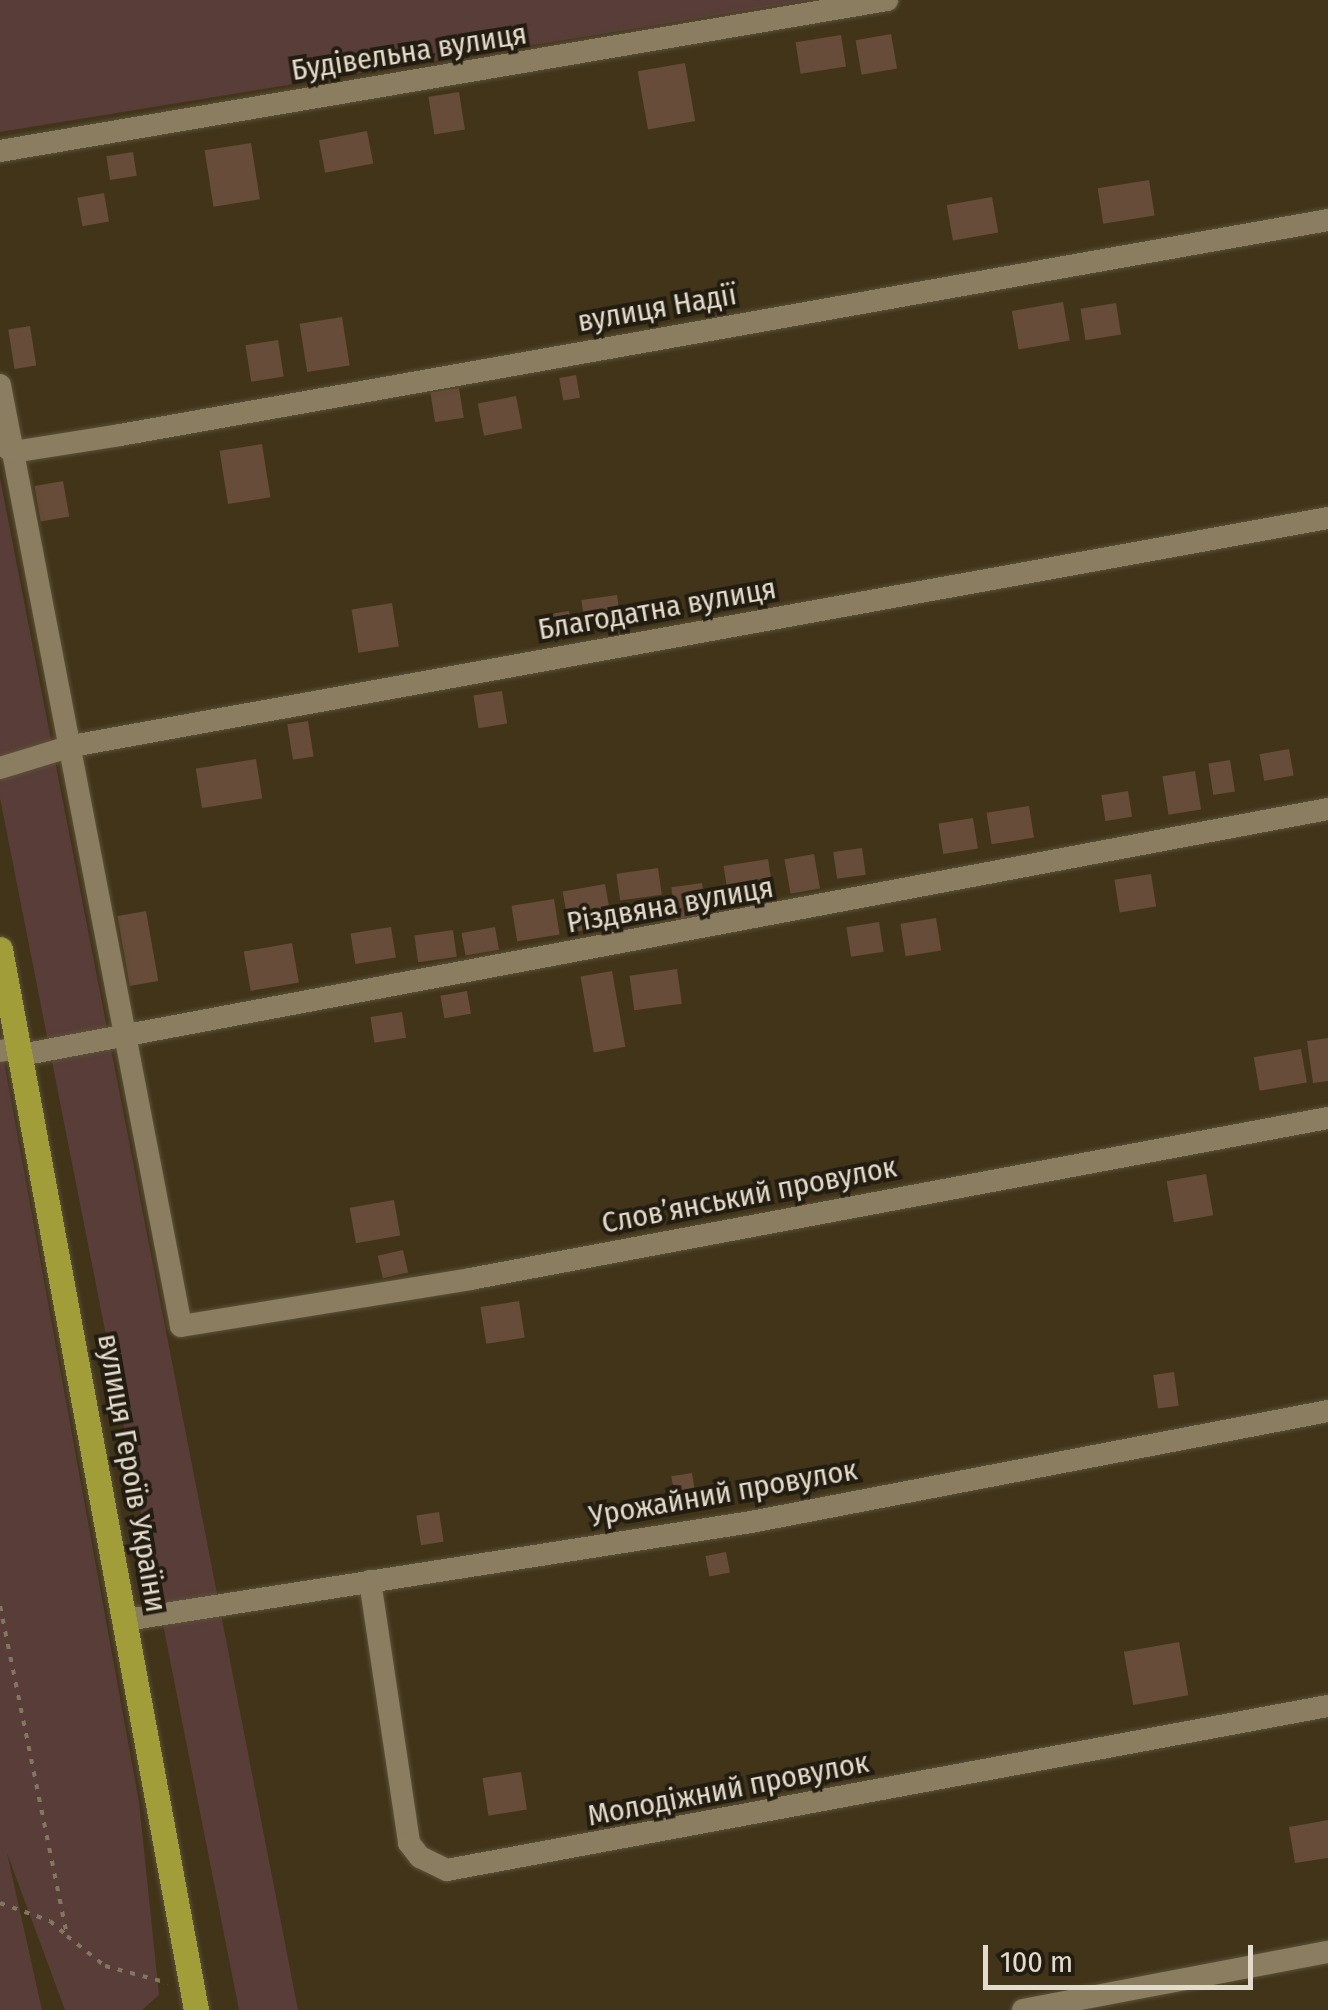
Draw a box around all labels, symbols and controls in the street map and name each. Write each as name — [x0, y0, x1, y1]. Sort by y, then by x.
street label: Будівельна вулиця — [289, 16, 529, 88]
street label: вулиця Надії — [575, 276, 739, 340]
street label: Благодатна вулиця — [535, 570, 779, 648]
street label: Різдвяна вулиця — [564, 869, 776, 941]
street label: Словʼянський провулок — [599, 1149, 899, 1241]
street label: вулиця Героїв України — [90, 1331, 174, 1615]
street label: Урожайний провулок — [586, 1452, 860, 1534]
street label: Молодіжний провулок — [584, 1744, 872, 1834]
scale bar — [988, 1925, 1258, 1987]
text: 100 m — [1000, 1944, 1073, 1980]

